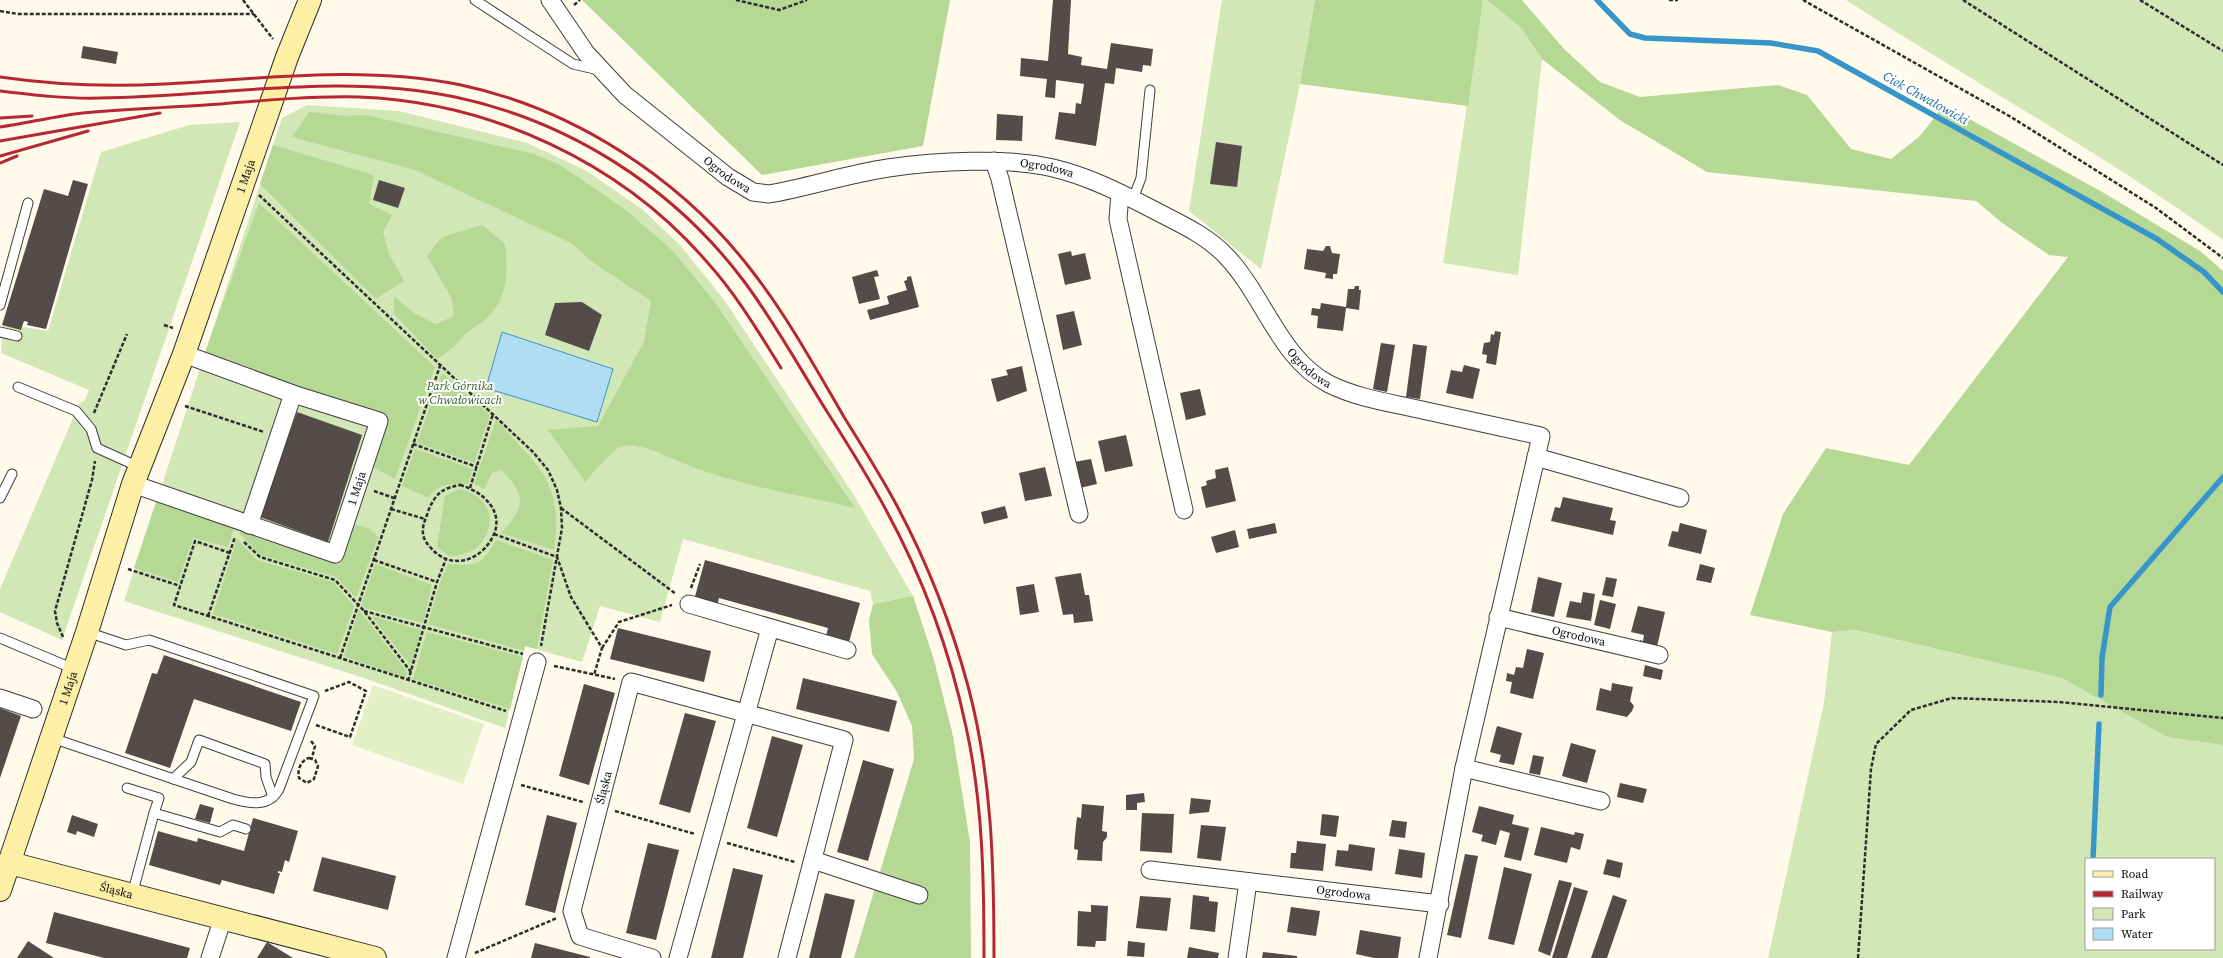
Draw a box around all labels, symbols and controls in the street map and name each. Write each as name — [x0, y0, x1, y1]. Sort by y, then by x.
water label: Ciek Chwałowicki — [1880, 67, 1972, 129]
street label: Ogrodowa — [700, 152, 755, 197]
street label: Ogrodowa — [1019, 155, 1077, 182]
street label: 1 Maja — [232, 156, 259, 195]
street label: Ogrodowa — [1283, 344, 1335, 392]
park label: Park Górnika w Chwałowicach — [418, 378, 502, 408]
street label: 1 Maja — [344, 468, 370, 507]
street label: Ogrodowa — [1550, 622, 1608, 650]
street label: 1 Maja — [55, 668, 82, 707]
street label: Śląska — [592, 769, 616, 806]
legend — [2085, 858, 2215, 950]
text: Road — [2121, 866, 2148, 882]
street label: Śląska — [98, 879, 135, 903]
street label: Ogrodowa — [1316, 882, 1373, 904]
text: Railway — [2121, 886, 2164, 902]
text: Park — [2121, 906, 2146, 922]
text: Water — [2121, 926, 2153, 942]

